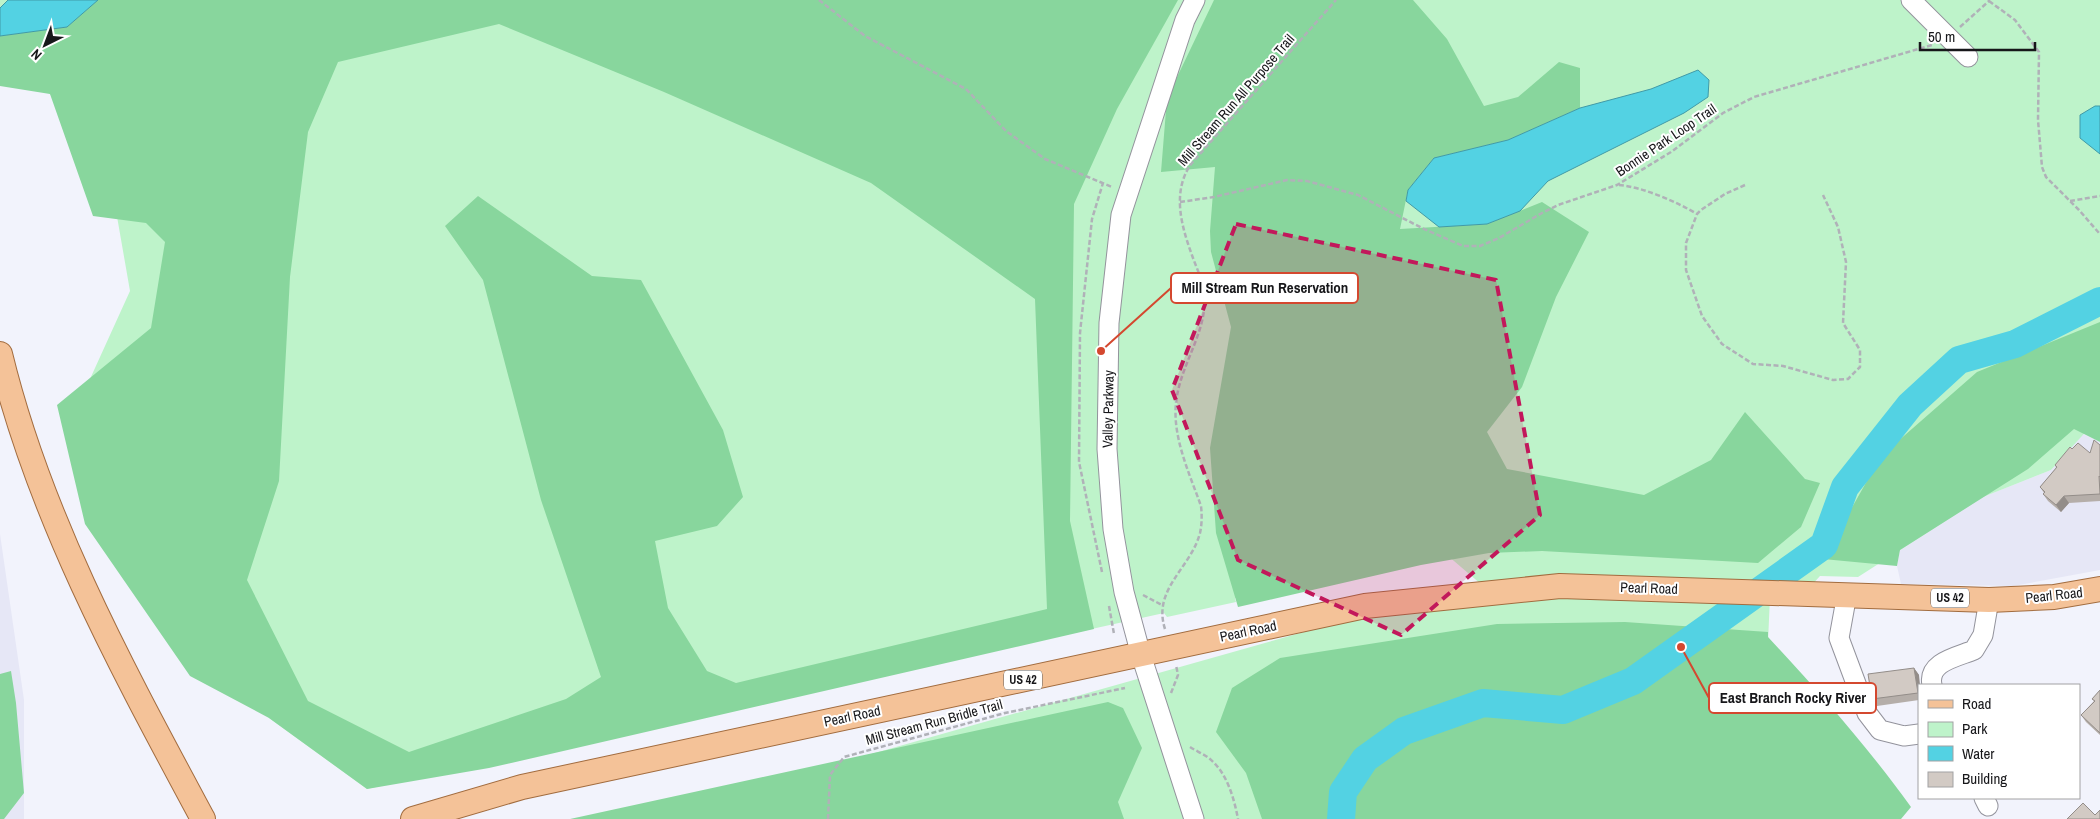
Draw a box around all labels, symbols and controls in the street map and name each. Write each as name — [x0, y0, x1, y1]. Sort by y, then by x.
north arrow — [20, 20, 70, 70]
scale bar — [1920, 20, 2035, 52]
text: 50 m — [1928, 26, 1955, 47]
street label: Mill Stream Run All Purpose Trail — [1174, 30, 1298, 170]
text: N — [27, 45, 45, 64]
street label: Bonnie Park Loop Trail — [1612, 100, 1720, 180]
callout: Mill Stream Run Reservation — [1171, 273, 1358, 303]
text: Mill Stream Run Reservation — [1182, 277, 1348, 298]
street label: Valley Parkway — [1098, 370, 1118, 448]
street label: Pearl Road — [1620, 578, 1678, 598]
street label: Pearl Road — [2024, 583, 2084, 607]
road number: US 42 — [1931, 588, 1969, 608]
street label: Pearl Road — [1218, 616, 1278, 646]
road number: US 42 — [1004, 670, 1042, 690]
callout: East Branch Rocky River — [1709, 683, 1876, 713]
legend — [1918, 684, 2080, 799]
text: East Branch Rocky River — [1720, 687, 1866, 708]
text: Road — [1962, 693, 1991, 714]
street label: Mill Stream Run Bridle Trail — [864, 695, 1004, 749]
street label: Pearl Road — [822, 701, 882, 731]
text: Park — [1962, 718, 1988, 739]
text: Water — [1962, 743, 1994, 764]
text: Building — [1962, 768, 2007, 789]

